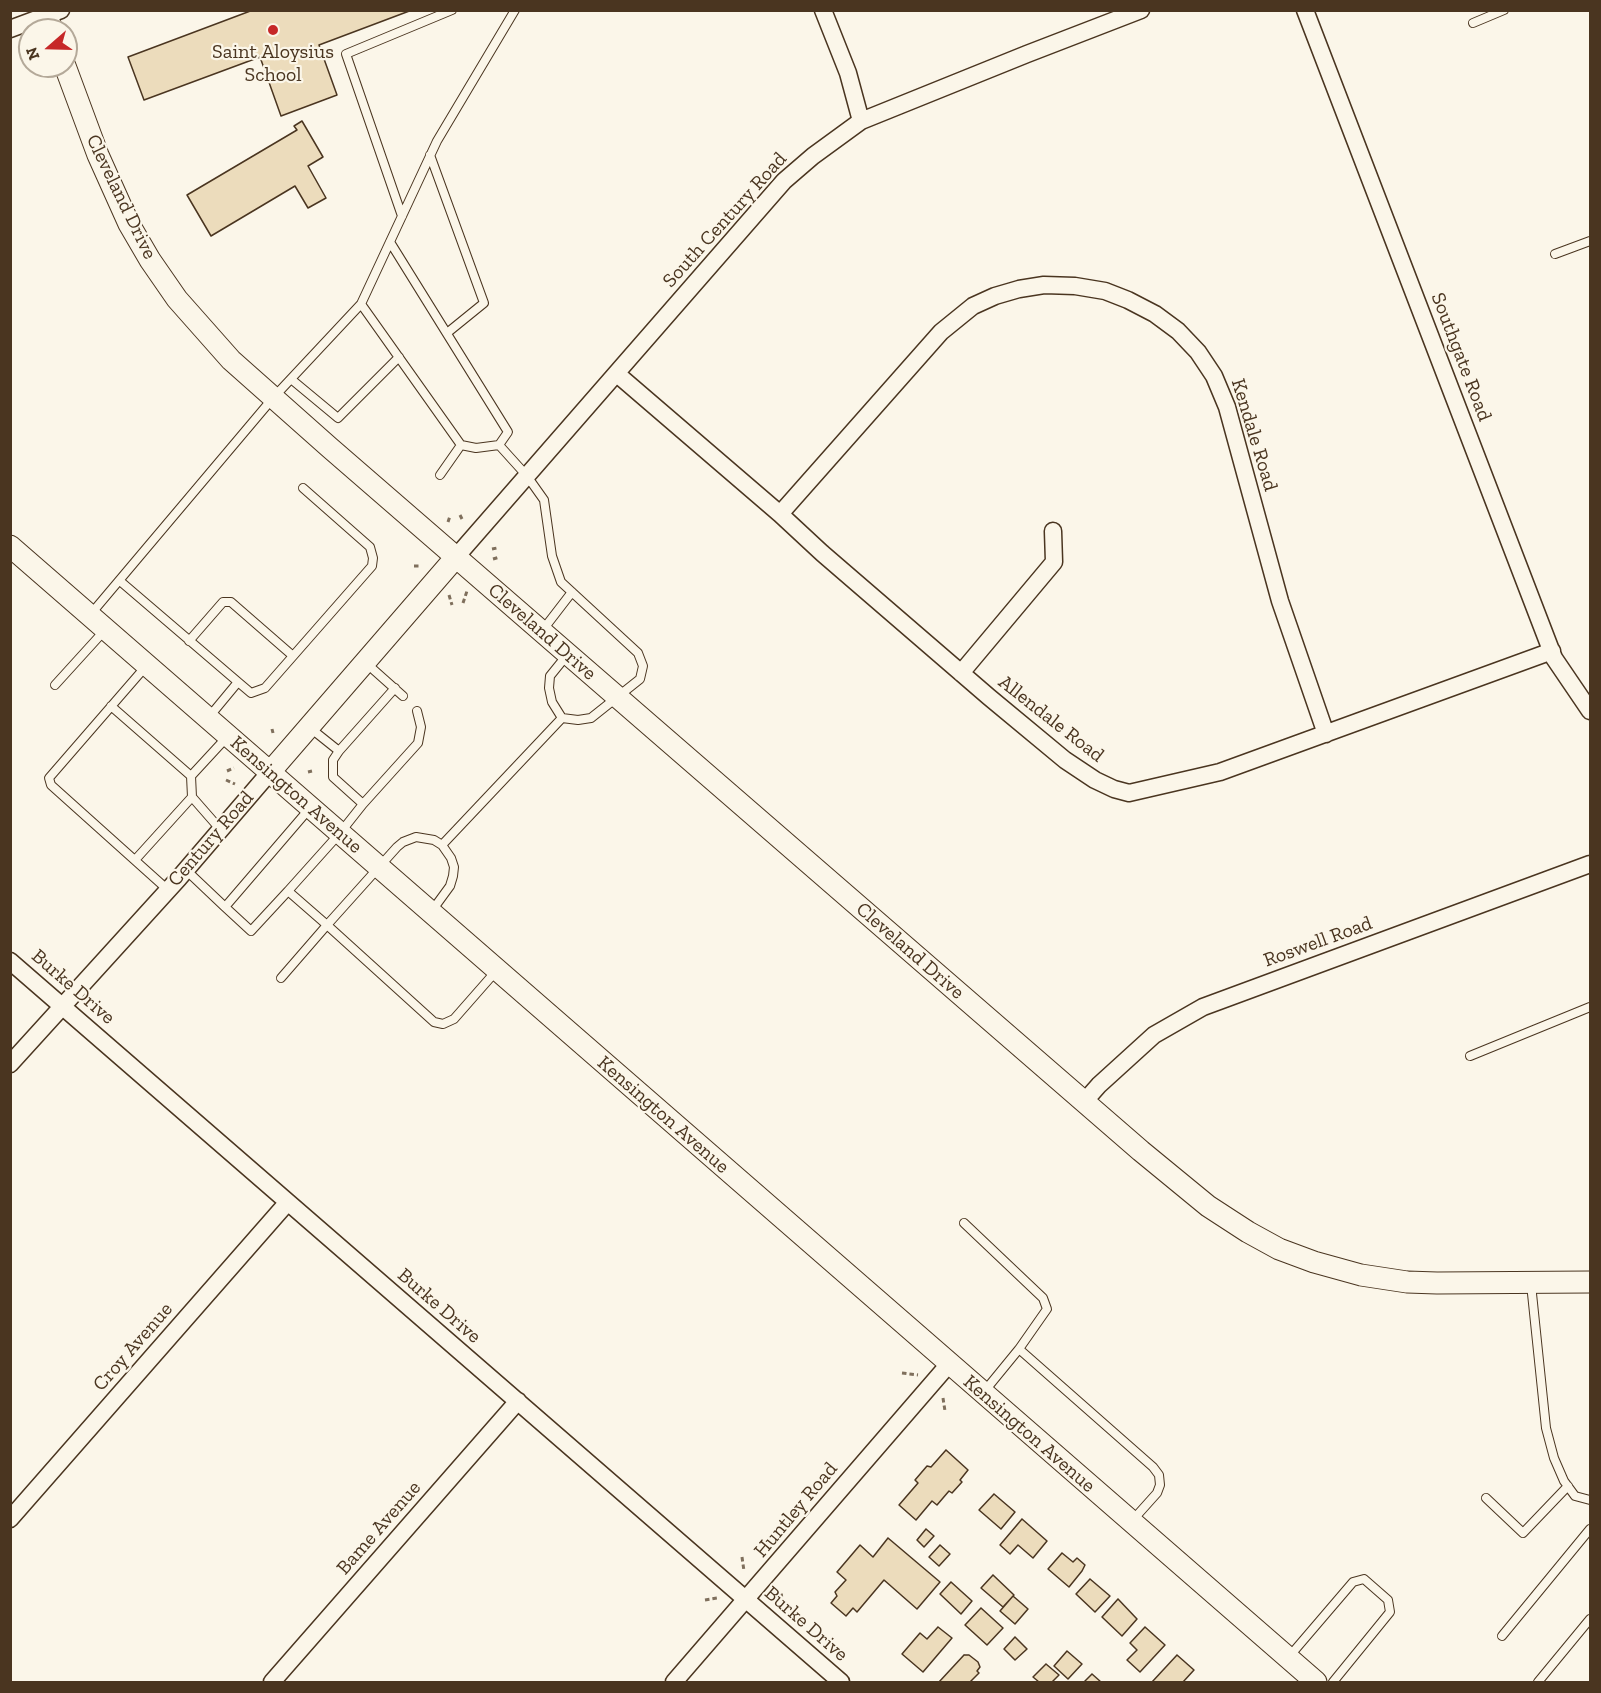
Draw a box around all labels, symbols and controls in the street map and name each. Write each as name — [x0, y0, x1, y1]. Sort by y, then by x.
north arrow — [18, 18, 78, 78]
marker: Saint Aloysius School — [266, 23, 280, 37]
place label: Saint Aloysius School — [212, 40, 334, 87]
text: N — [21, 45, 44, 63]
street label: Cleveland Drive — [81, 131, 161, 263]
street label: South Century Road — [658, 147, 792, 293]
street label: Southgate Road — [1425, 289, 1497, 425]
street label: Kendale Road — [1226, 376, 1282, 494]
street label: Cleveland Drive — [483, 578, 601, 686]
street label: Allendale Road — [993, 670, 1109, 768]
street label: Kensington Avenue — [225, 731, 367, 859]
street label: Century Road — [163, 786, 259, 892]
street label: Cleveland Drive — [851, 897, 969, 1005]
street label: Roswell Road — [1260, 911, 1376, 973]
street label: Burke Drive — [26, 944, 120, 1030]
street label: Kensington Avenue — [592, 1051, 734, 1179]
street label: Burke Drive — [392, 1263, 486, 1349]
street label: Croy Avenue — [88, 1298, 178, 1396]
street label: Kensington Avenue — [958, 1370, 1100, 1498]
street label: Huntley Road — [749, 1458, 843, 1562]
street label: Bame Avenue — [332, 1476, 426, 1580]
street label: Burke Drive — [759, 1581, 853, 1667]

